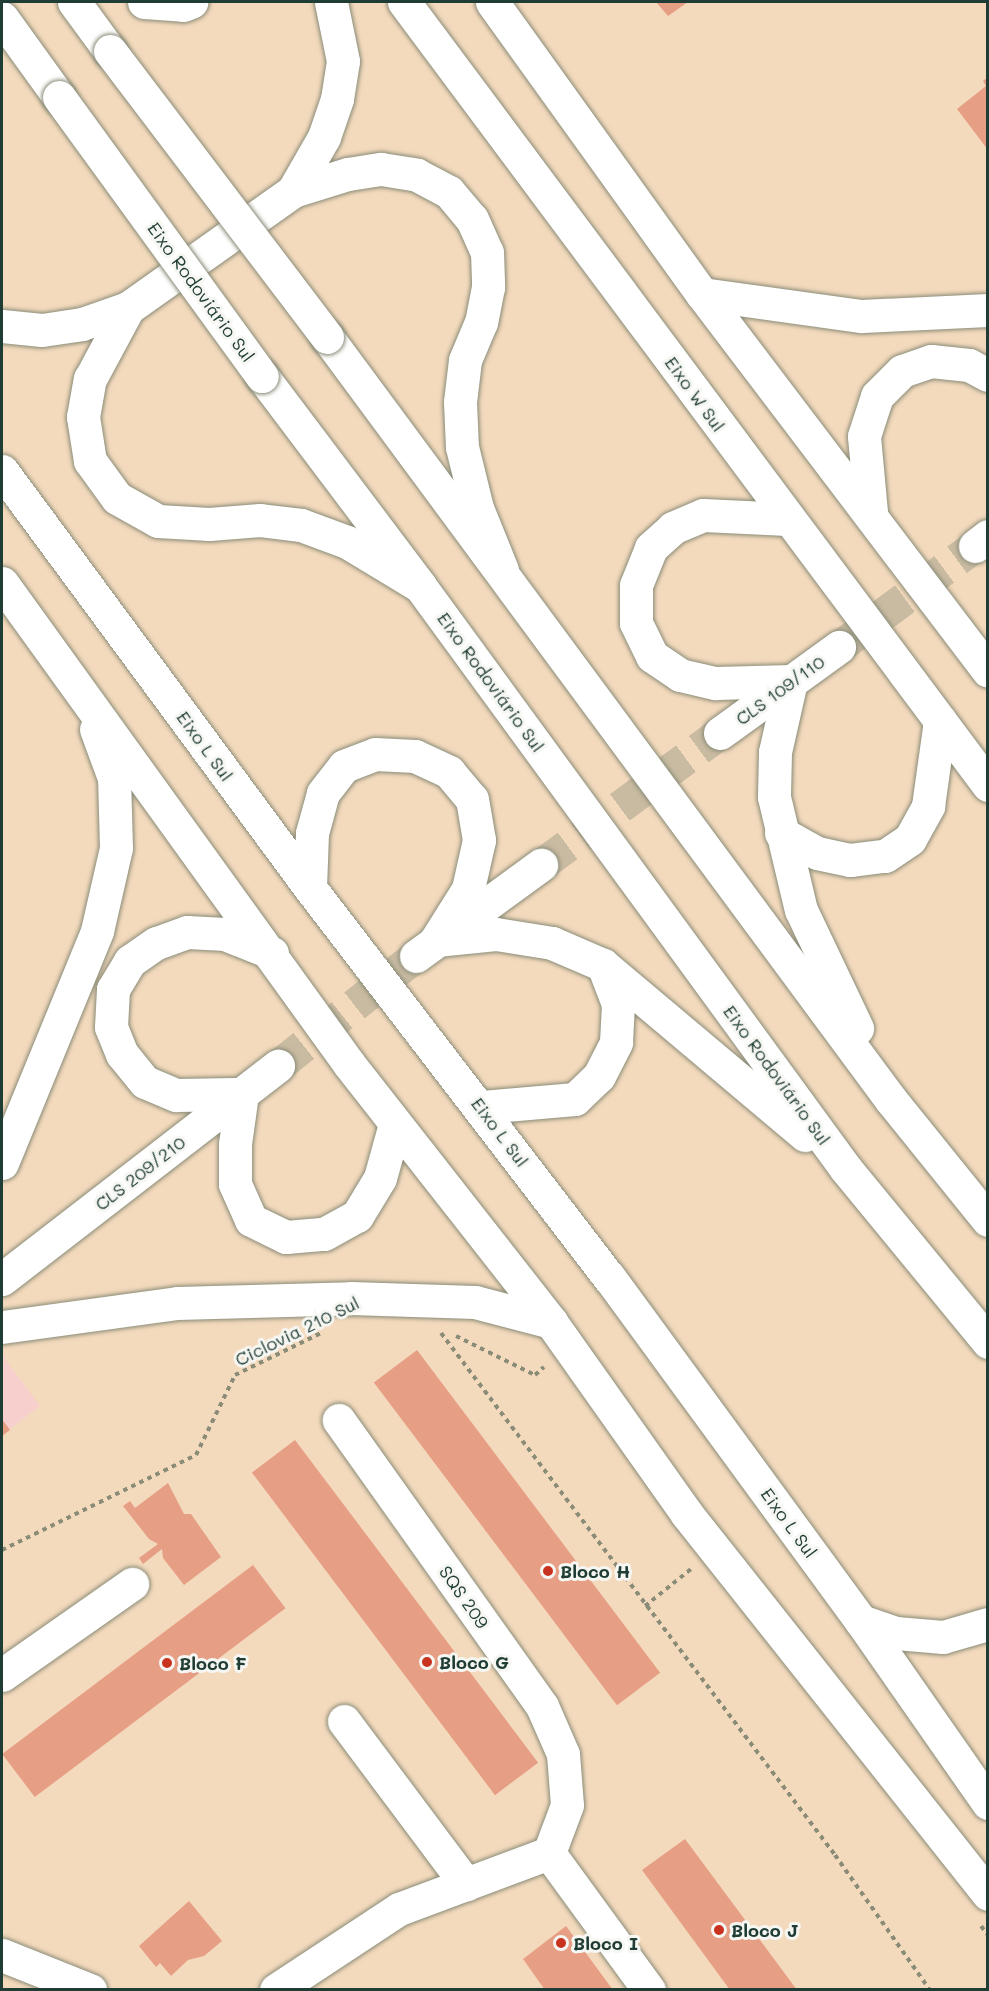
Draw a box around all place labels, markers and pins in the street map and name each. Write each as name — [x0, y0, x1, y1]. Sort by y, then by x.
place label: Bloco H — [560, 1560, 631, 1582]
marker: Bloco H — [541, 1564, 555, 1578]
place label: Bloco G — [439, 1651, 509, 1673]
place label: Bloco F — [179, 1652, 247, 1674]
marker: Bloco G — [420, 1655, 434, 1669]
marker: Bloco F — [160, 1656, 174, 1670]
place label: Bloco J — [731, 1919, 799, 1941]
marker: Bloco J — [712, 1923, 726, 1937]
place label: Bloco I — [573, 1932, 638, 1954]
marker: Bloco I — [554, 1936, 568, 1950]

